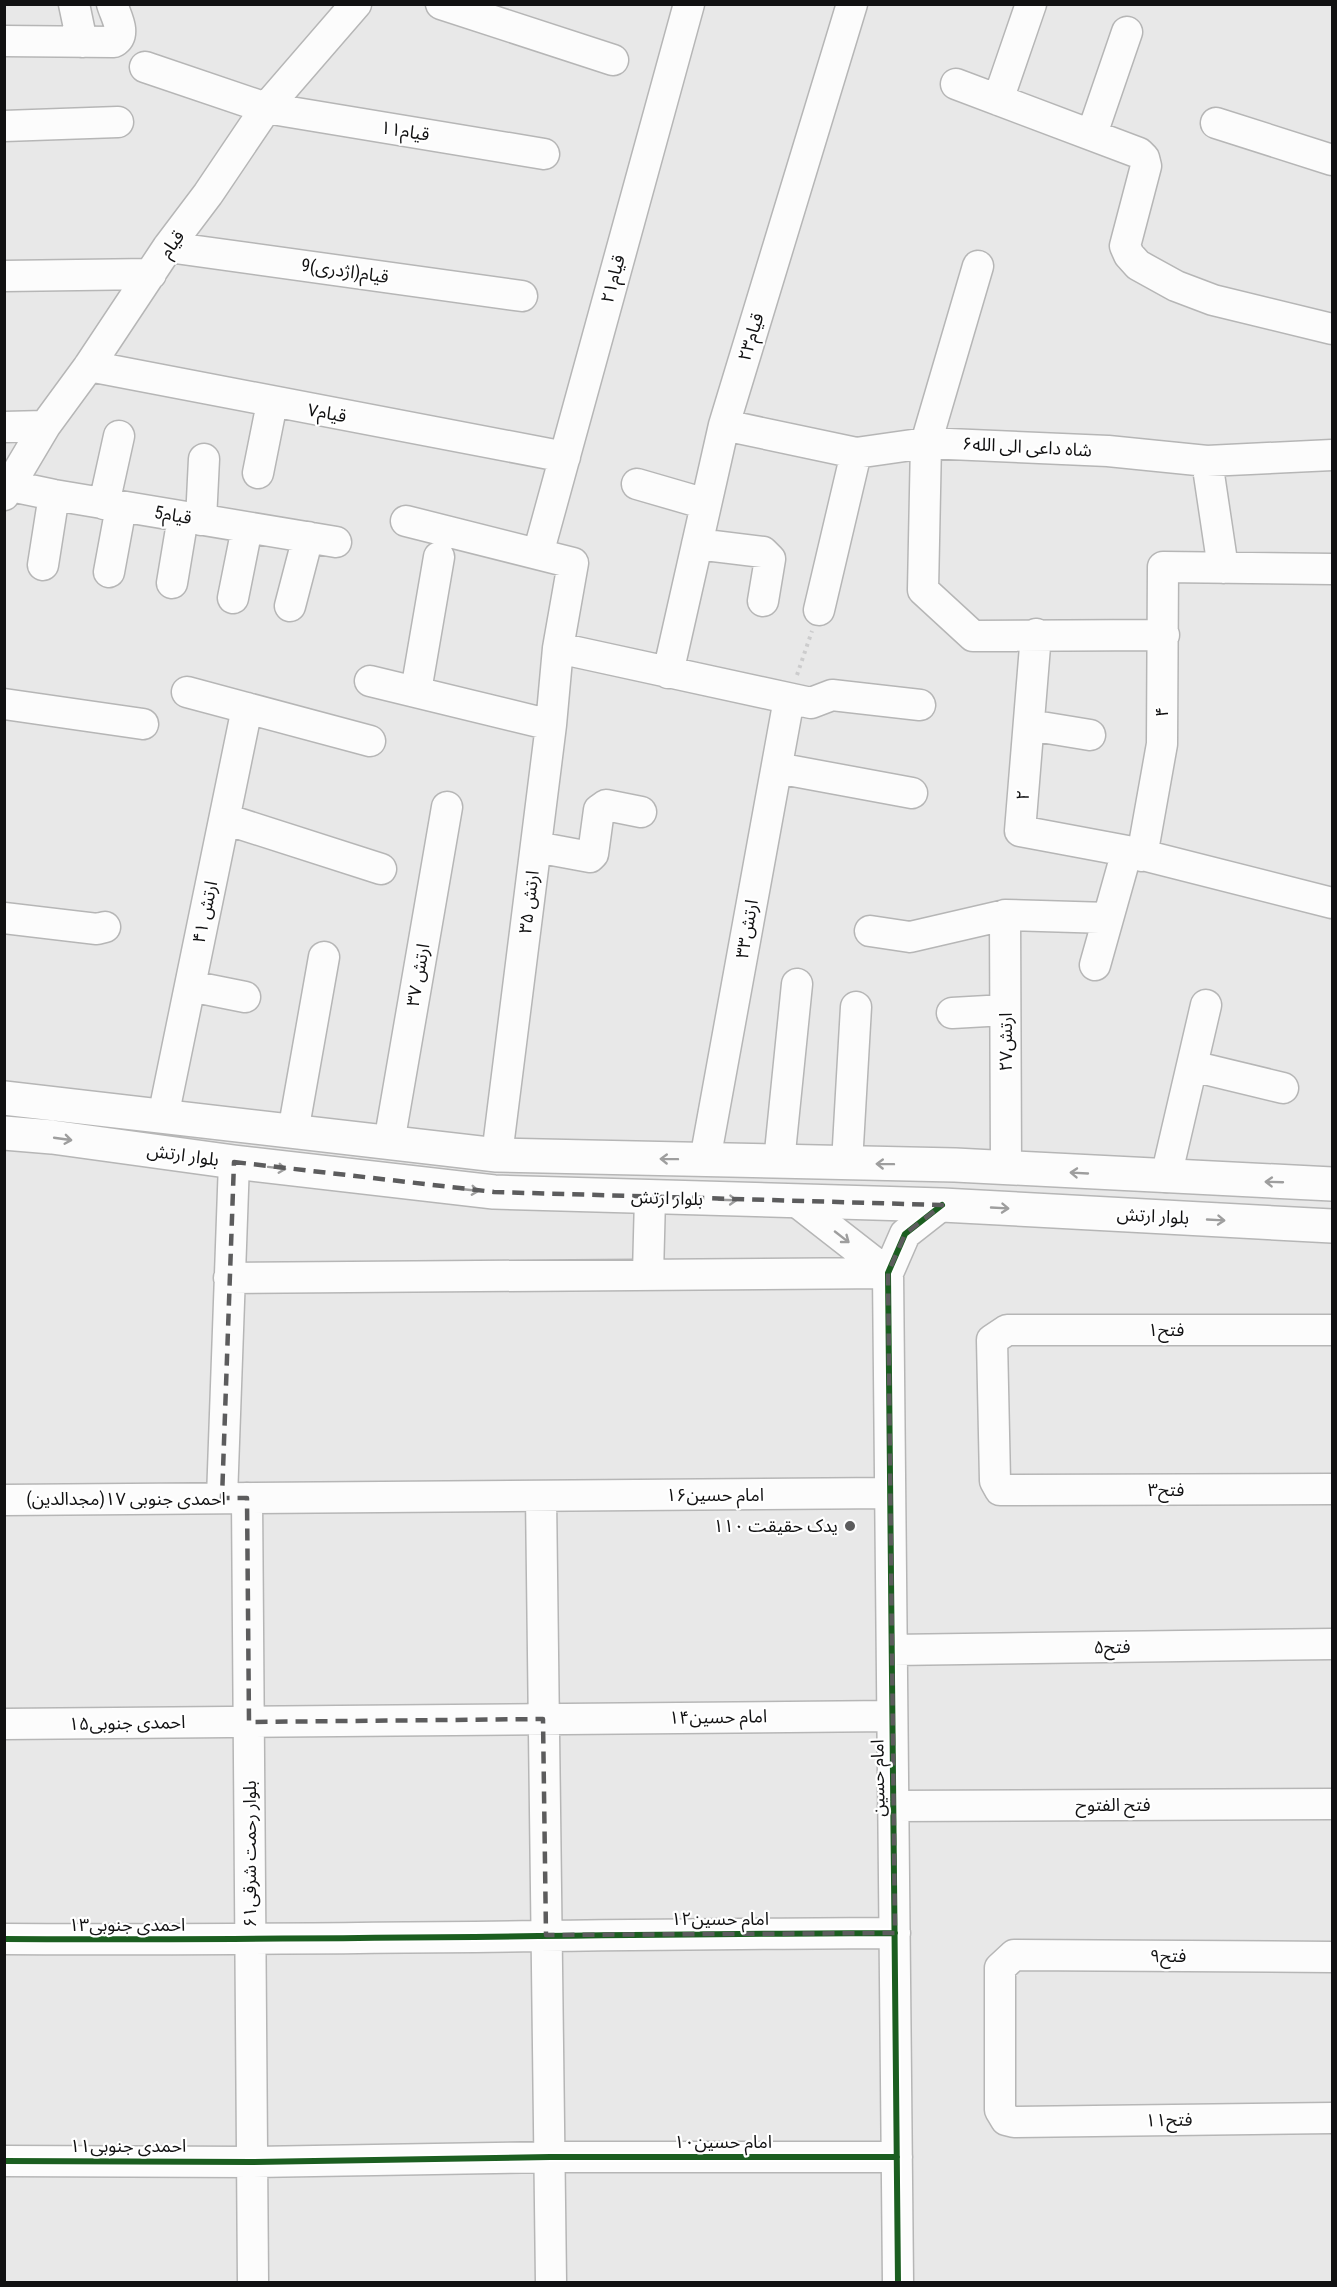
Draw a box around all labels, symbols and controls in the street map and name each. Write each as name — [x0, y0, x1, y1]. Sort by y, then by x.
street label: قیام۱۱ — [378, 116, 431, 149]
street label: قیام — [155, 226, 192, 264]
street label: قیام۲۱ — [596, 252, 633, 306]
street label: قیام(اژدری)9 — [299, 254, 390, 291]
street label: قیام۲۳ — [733, 310, 772, 365]
street label: قیام۷ — [305, 399, 348, 430]
street label: شاه داعی الی الله۶ — [962, 433, 1092, 461]
street label: قیام5 — [152, 501, 193, 532]
street label: ۴ — [1151, 707, 1172, 717]
street label: ۲ — [1012, 789, 1033, 801]
street label: ارتش ۳۵ — [514, 869, 544, 935]
street label: ارتش ۴۱ — [188, 879, 222, 945]
street label: ارتش۳۳ — [731, 898, 763, 960]
street label: ارتش ۳۷ — [402, 942, 434, 1008]
street label: ارتش۲۷ — [995, 1012, 1017, 1072]
one-way arrow — [52, 1133, 72, 1144]
street label: بلوار ارتش — [146, 1139, 220, 1171]
one-way arrow — [659, 1153, 679, 1165]
one-way arrow — [875, 1158, 895, 1170]
one-way arrow — [266, 1162, 286, 1173]
one-way arrow — [1070, 1167, 1090, 1178]
one-way arrow — [1265, 1176, 1285, 1187]
one-way arrow — [460, 1185, 480, 1196]
street label: بلوار ارتش — [630, 1186, 704, 1210]
one-way arrow — [718, 1194, 738, 1206]
one-way arrow — [989, 1203, 1009, 1214]
street label: بلوار ارتش — [1116, 1203, 1190, 1229]
one-way arrow — [1205, 1214, 1225, 1225]
one-way arrow — [834, 1231, 850, 1244]
street label: ۱فتح — [1148, 1319, 1184, 1343]
street label: ۳فتح — [1148, 1479, 1184, 1503]
street label: امام حسین۱۶ — [666, 1484, 764, 1509]
street label: احمدی جنوبی ۱۷(مجدالدین) — [26, 1488, 226, 1510]
place label: یدک حقیقت ۱۱۰ — [713, 1515, 838, 1536]
marker: یدک حقیقت ۱۱۰ — [843, 1519, 857, 1533]
street label: ۵فتح — [1093, 1636, 1131, 1660]
street label: امام حسین۱۴ — [669, 1705, 767, 1732]
street label: احمدی جنوبی۱۵ — [68, 1711, 186, 1735]
street label: امام حسین — [866, 1739, 893, 1817]
street label: بلوار رحمت شرقی۶۱ — [239, 1780, 261, 1928]
street label: فتح الفتوح — [1075, 1794, 1151, 1818]
street label: امام حسین۱۲ — [671, 1908, 769, 1933]
street label: احمدی جنوبی۱۳ — [69, 1914, 185, 1936]
street label: ۹فتح — [1150, 1945, 1186, 1969]
street label: ۱۱فتح — [1145, 2109, 1193, 2133]
street label: امام حسین۱۰ — [674, 2131, 772, 2156]
street label: احمدی جنوبی۱۱ — [70, 2135, 186, 2157]

